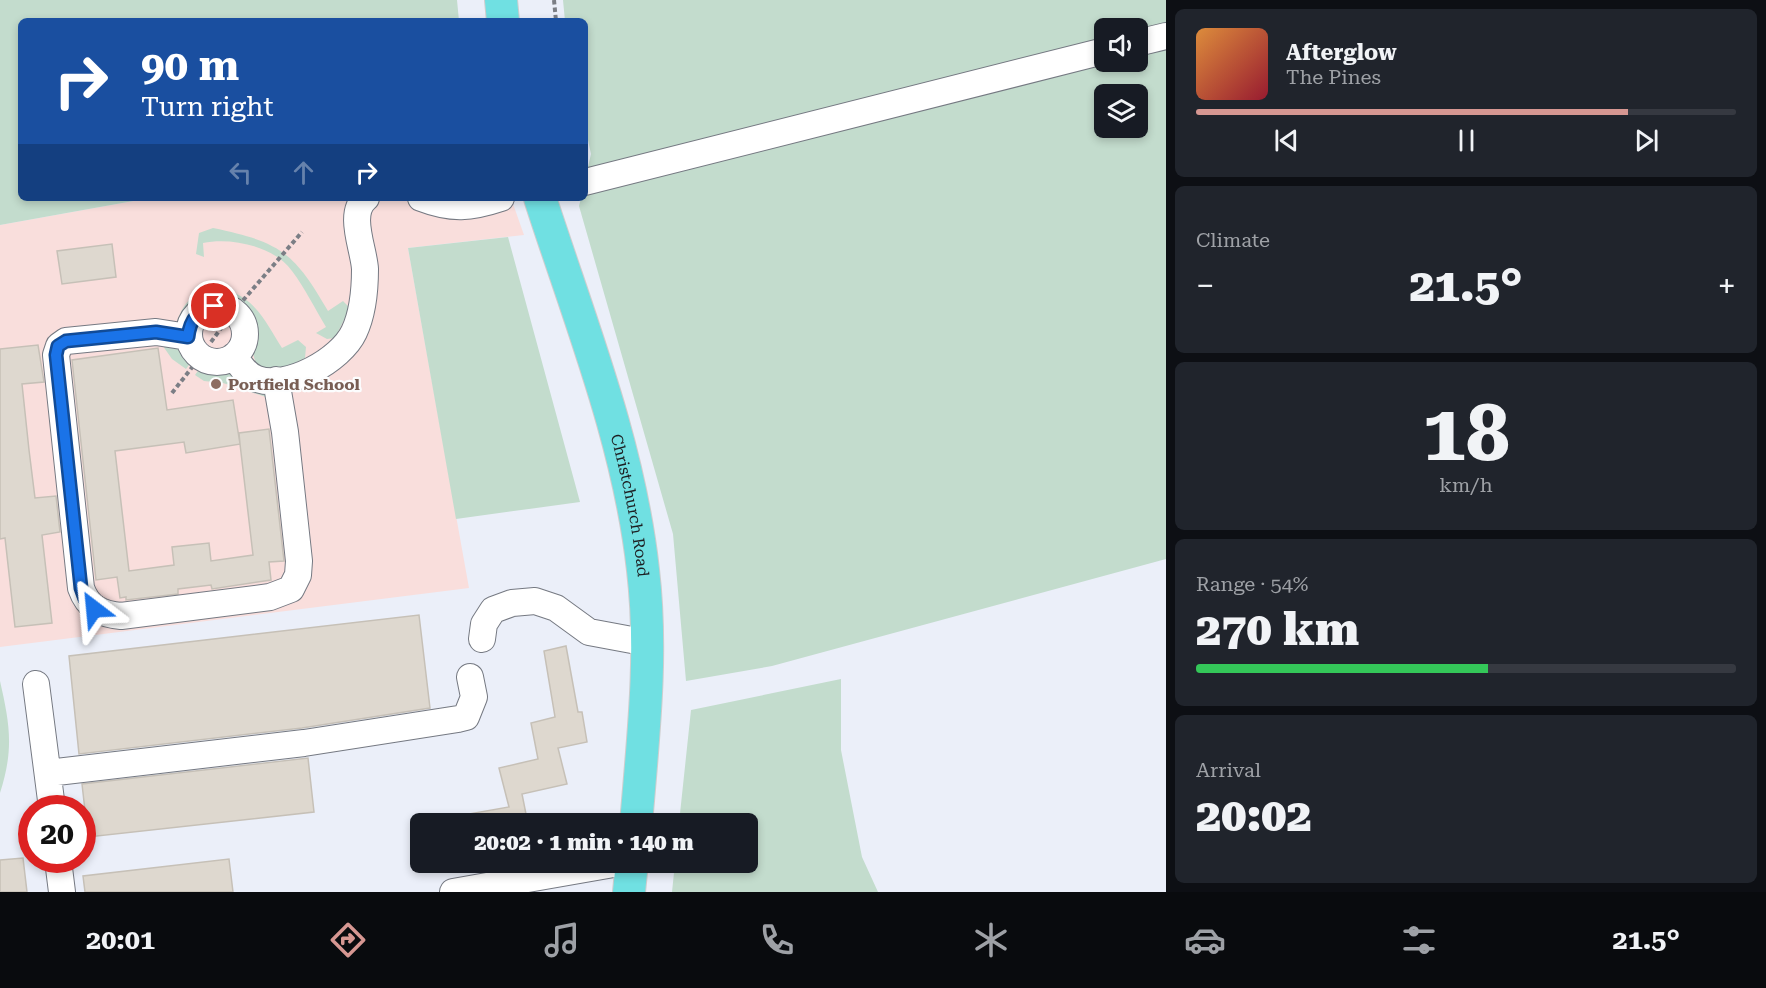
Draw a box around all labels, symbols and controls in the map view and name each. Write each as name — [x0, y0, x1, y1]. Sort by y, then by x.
map controls — [1094, 18, 1148, 138]
button: sound — [1094, 18, 1148, 72]
text: Afterglow — [1286, 40, 1397, 65]
text: 90 m — [141, 41, 239, 90]
icon: right — [42, 42, 120, 120]
text: The Pines — [1286, 65, 1381, 89]
button: layers — [1094, 84, 1148, 138]
text: Turn right — [141, 91, 274, 123]
icon: previous — [1270, 124, 1303, 157]
icon: pause — [1450, 124, 1483, 157]
icon: next — [1630, 124, 1663, 157]
icon: left — [224, 156, 257, 189]
icon: ahead — [287, 156, 320, 189]
icon: right — [350, 156, 383, 189]
text: Climate — [1196, 228, 1270, 252]
text: 21.5° — [1409, 259, 1523, 312]
text: − — [1196, 266, 1214, 305]
text: + — [1718, 266, 1736, 305]
pin — [188, 280, 239, 331]
icon: arrive — [197, 289, 230, 322]
place label: Portfield School — [228, 375, 361, 394]
marker: Portfield School — [209, 377, 223, 391]
text: 18 — [1422, 388, 1510, 479]
street label: Christchurch Road — [607, 432, 653, 578]
text: km/h — [1439, 473, 1493, 497]
text: Range · 54% — [1196, 572, 1308, 596]
position arrow — [62, 577, 126, 641]
text: 270 km — [1196, 603, 1359, 656]
text: Arrival — [1196, 758, 1261, 782]
text: 20:02 — [1196, 789, 1312, 842]
speed limit sign: 20 — [18, 795, 96, 873]
text: 20:02 · 1 min · 140 m — [474, 830, 694, 855]
icon: directions — [327, 919, 369, 961]
icon: music — [541, 919, 583, 961]
icon: phone — [756, 919, 798, 961]
icon: climate — [970, 919, 1012, 961]
icon: car — [1184, 919, 1226, 961]
icon: filters — [1398, 919, 1440, 961]
text: 20:01 — [86, 924, 155, 956]
text: 21.5° — [1613, 924, 1680, 956]

